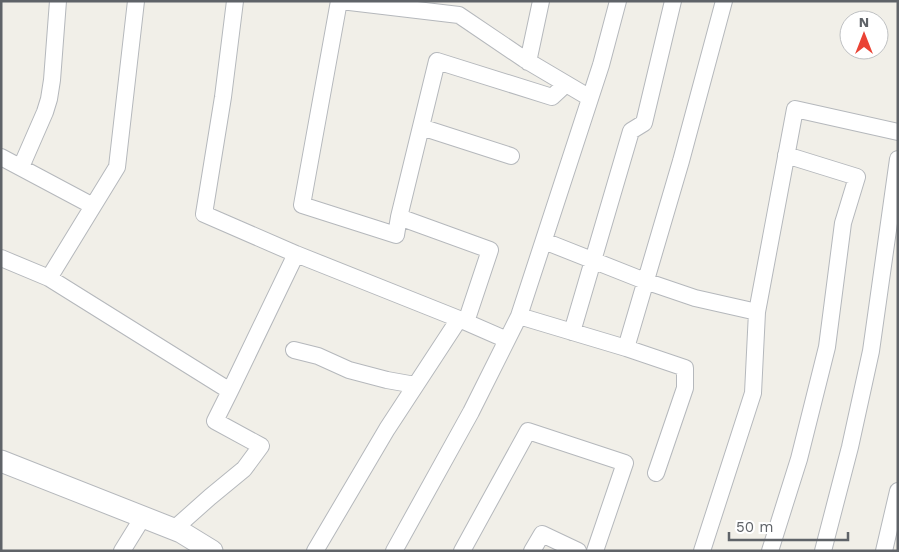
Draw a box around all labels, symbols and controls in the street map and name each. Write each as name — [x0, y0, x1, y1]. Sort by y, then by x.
north arrow — [839, 10, 889, 60]
text: N — [859, 14, 869, 30]
scale bar — [729, 510, 848, 542]
text: 50 m — [736, 518, 773, 536]

